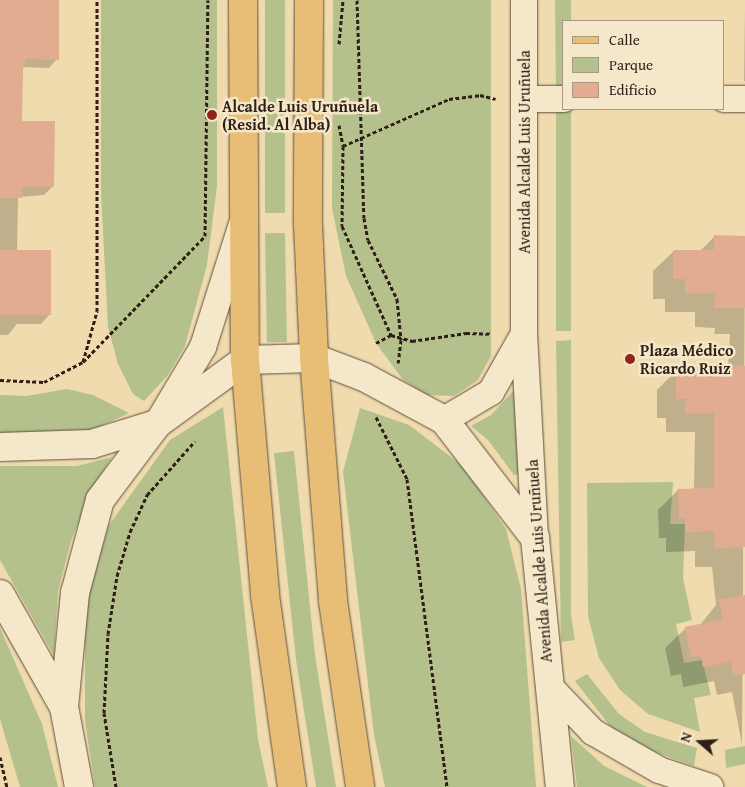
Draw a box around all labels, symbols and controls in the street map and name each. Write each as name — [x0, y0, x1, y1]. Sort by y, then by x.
legend — [562, 20, 725, 110]
text: Calle — [609, 29, 640, 50]
street label: Avenida Alcalde Luis Uruñuela — [514, 50, 534, 254]
text: Parque — [609, 54, 653, 75]
text: Edificio — [609, 79, 656, 100]
place label: Alcalde Luis Uruñuela (Resid. Al Alba) — [222, 96, 378, 134]
marker: Alcalde Luis Uruñuela (Resid. Al Alba) — [206, 109, 218, 121]
place label: Plaza Médico Ricardo Ruiz — [640, 340, 733, 378]
marker: Plaza Médico Ricardo Ruiz — [624, 353, 636, 365]
street label: Avenida Alcalde Luis Uruñuela — [522, 459, 556, 663]
north arrow — [675, 717, 725, 767]
text: N — [675, 729, 697, 745]

